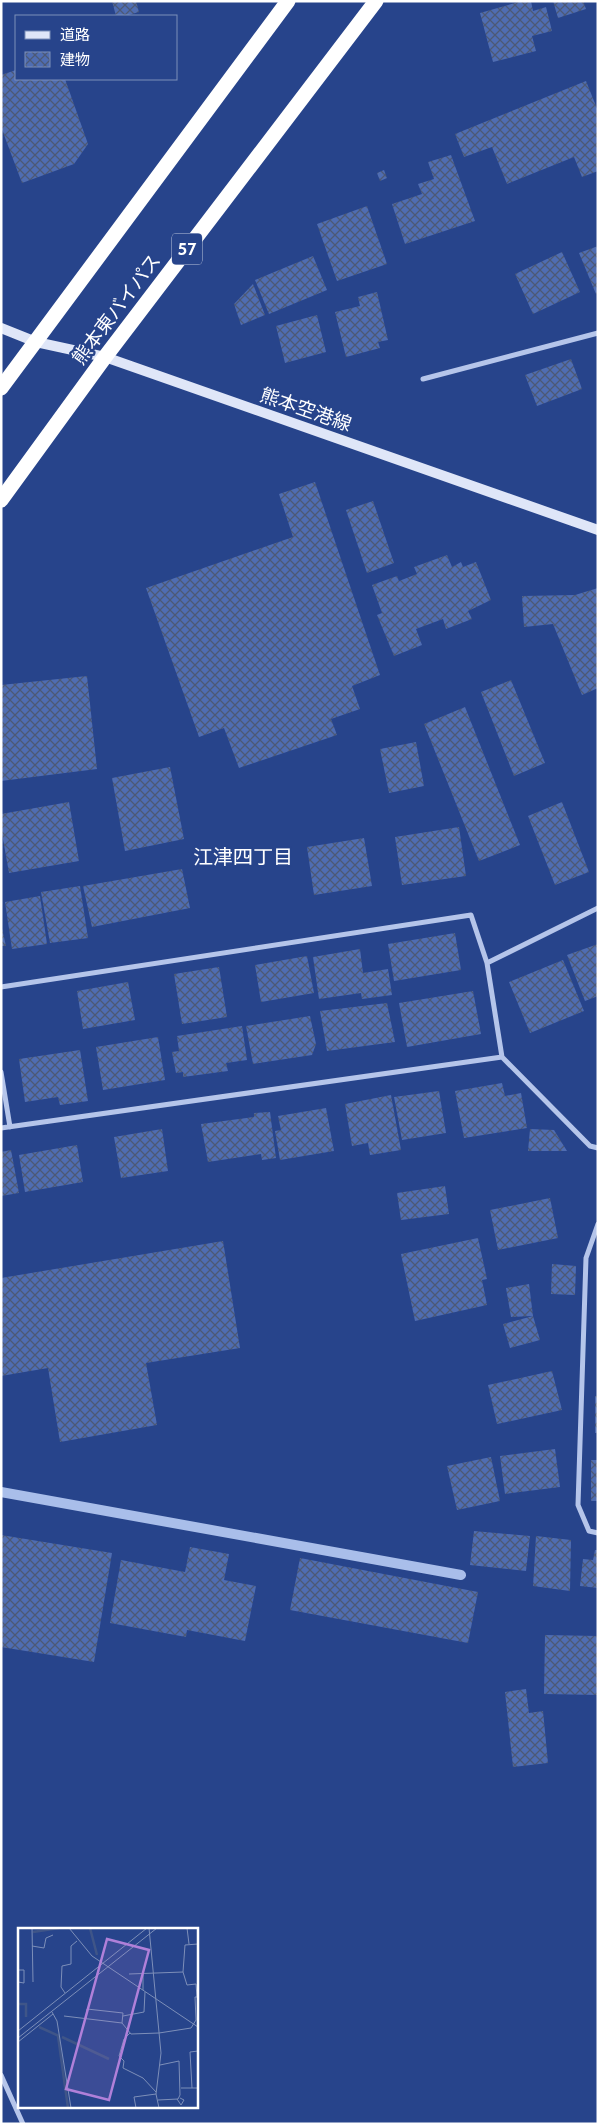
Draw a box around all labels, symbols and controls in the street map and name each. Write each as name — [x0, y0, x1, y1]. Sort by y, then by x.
legend — [15, 15, 178, 80]
text: 道路 — [60, 26, 90, 44]
text: 建物 — [60, 51, 90, 69]
road number: 57 — [172, 233, 202, 264]
street label: 熊本東バイパス — [67, 249, 165, 369]
street label: 熊本空港線 — [257, 383, 355, 436]
district label: 江津四丁目 — [193, 845, 293, 869]
inset map — [18, 1928, 198, 2108]

